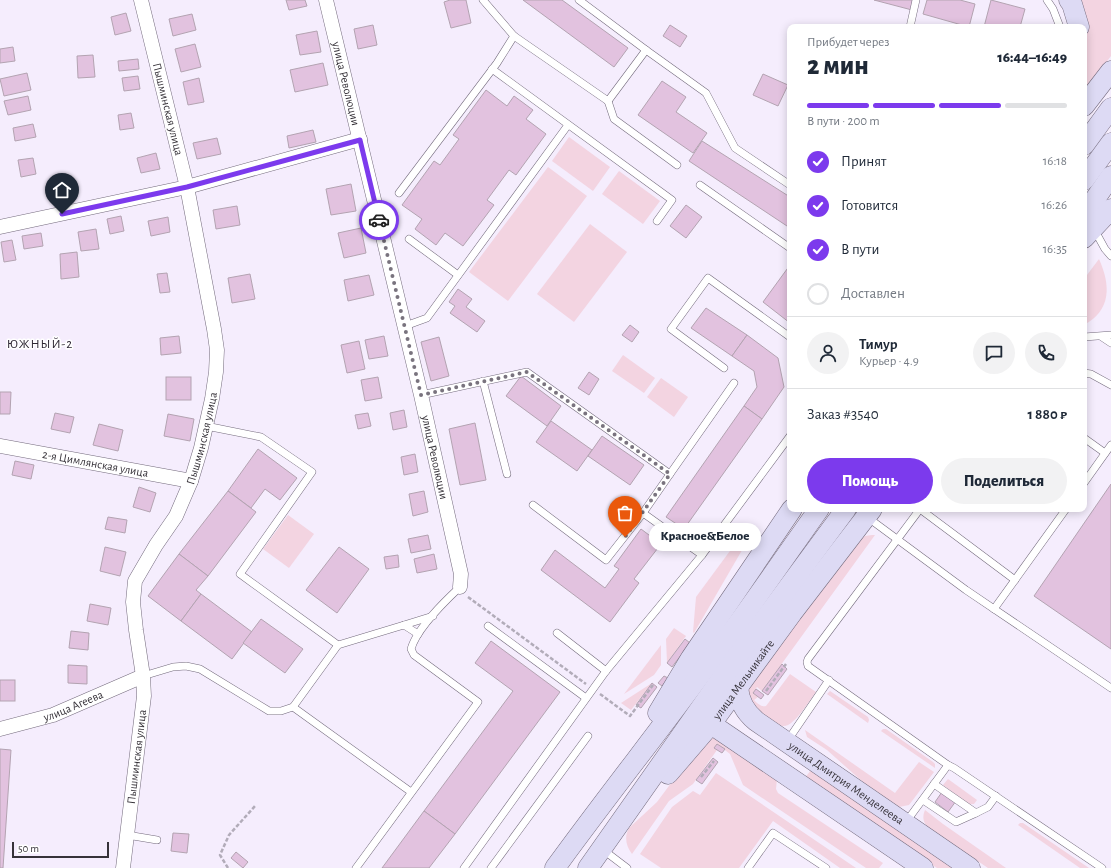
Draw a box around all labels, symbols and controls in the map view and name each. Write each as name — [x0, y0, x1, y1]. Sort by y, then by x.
text: Прибудет через — [807, 36, 889, 49]
street label: улица Революции — [329, 40, 362, 127]
text: 16:44–16:49 — [997, 50, 1067, 65]
text: 2 мин — [807, 53, 869, 79]
street label: Пышминская улица — [150, 61, 185, 157]
text: В пути · 200 m — [807, 115, 880, 128]
icon: check — [807, 151, 829, 173]
text: Принят — [841, 154, 886, 169]
text: 16:18 — [1043, 155, 1067, 168]
pin — [45, 173, 79, 214]
icon: home — [51, 179, 73, 201]
icon: check — [807, 195, 829, 217]
text: Готовится — [841, 198, 898, 213]
text: 16:26 — [1041, 199, 1067, 212]
courier — [359, 200, 399, 240]
icon: car — [368, 209, 390, 231]
icon: check — [807, 239, 829, 261]
text: В пути — [841, 242, 879, 257]
text: 16:35 — [1043, 243, 1067, 256]
text: Доставлен — [841, 286, 905, 301]
button: person — [807, 332, 849, 374]
button: chat — [973, 332, 1015, 374]
button: phone — [1025, 332, 1067, 374]
district label: ЮЖНЫЙ-2 — [7, 337, 73, 351]
text: Тимур — [859, 337, 898, 352]
text: Курьер · 4.9 — [859, 355, 919, 368]
street label: Пышминская улица — [184, 391, 219, 486]
text: Заказ #3540 — [807, 407, 879, 422]
text: 1 880 ₽ — [1027, 407, 1067, 422]
street label: улица Революции — [419, 413, 450, 500]
street label: 2-я Цимлянская улица — [41, 448, 150, 479]
button: Помощь — [807, 458, 933, 504]
button: Поделиться — [941, 458, 1067, 504]
pin — [608, 496, 642, 537]
icon: bag — [614, 502, 636, 524]
callout: Красное&Белое — [649, 523, 761, 551]
text: Красное&Белое — [661, 530, 749, 543]
street label: улица Мельникайте — [710, 637, 776, 723]
street label: улица Агеева — [41, 688, 105, 724]
street label: Пышминская улица — [125, 708, 148, 805]
street label: улица Дмитрия Менделеева — [785, 739, 906, 827]
scale bar — [12, 840, 109, 859]
text: 50 m — [18, 843, 39, 854]

